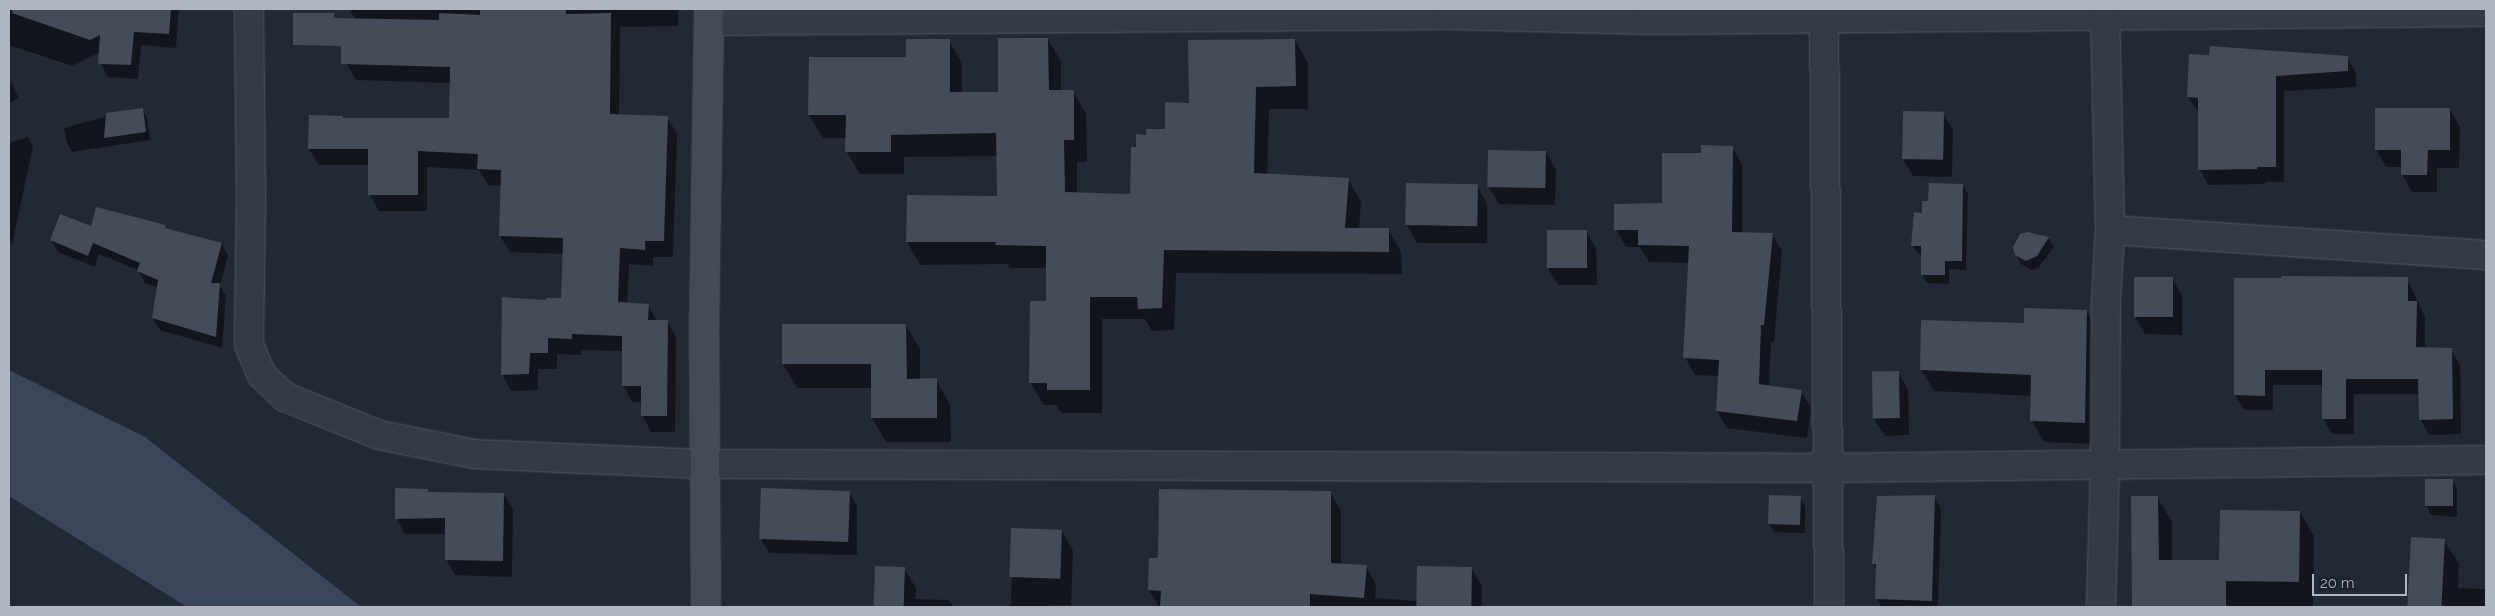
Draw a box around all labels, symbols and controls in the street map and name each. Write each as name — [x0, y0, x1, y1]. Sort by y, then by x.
scale bar — [2315, 564, 2410, 596]
text: 20 m — [2320, 574, 2355, 592]

